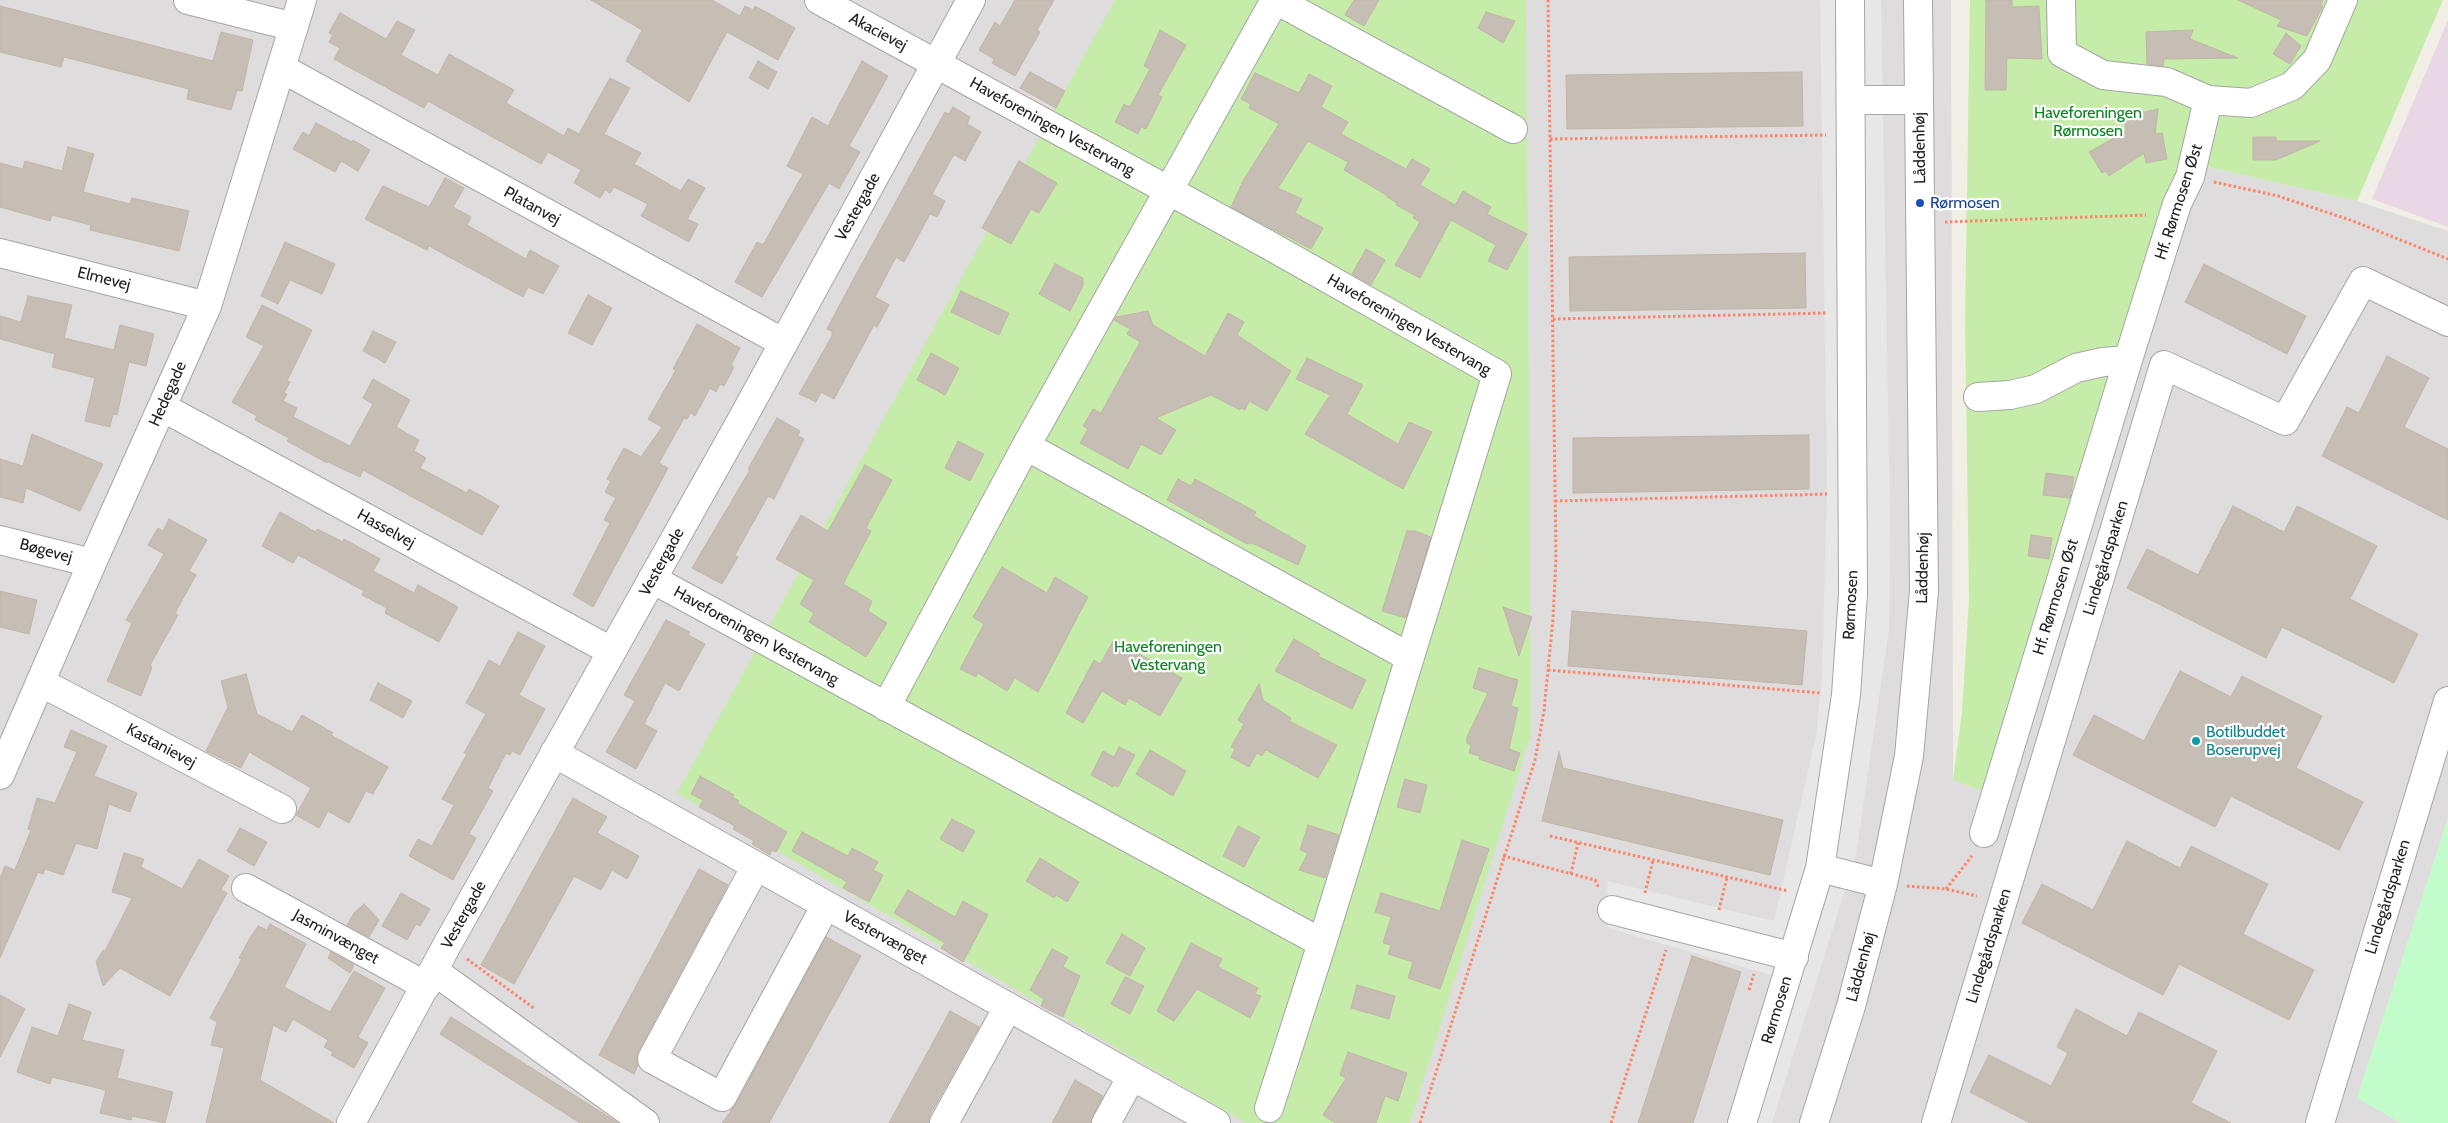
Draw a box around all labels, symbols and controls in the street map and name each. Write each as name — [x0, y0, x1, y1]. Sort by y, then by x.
street label: Akacievej — [846, 9, 910, 55]
street label: Haveforeningen Vestervang — [966, 74, 1138, 180]
park label: Haveforeningen Rørmosen — [2034, 103, 2142, 141]
street label: Låddenhøj — [1910, 112, 1930, 184]
street label: Hf. Rørmosen Øst — [2151, 142, 2207, 262]
street label: Vestergade — [831, 170, 885, 244]
street label: Platanvej — [500, 183, 564, 229]
place label: Rørmosen — [1930, 193, 2000, 213]
marker: Rørmosen — [1914, 197, 1926, 209]
street label: Elmevej — [75, 263, 133, 295]
street label: Haveforeningen Vestervang — [1324, 270, 1494, 380]
street label: Hedegade — [145, 359, 191, 429]
street label: Lindegårdsparken — [2079, 498, 2133, 618]
street label: Hasselvej — [354, 505, 418, 553]
street label: Vestergade — [635, 525, 689, 599]
street label: Låddenhøj — [1913, 532, 1933, 604]
street label: Bøgevej — [18, 535, 74, 567]
street label: Hf. Rørmosen Øst — [2029, 537, 2083, 657]
street label: Rørmosen — [1840, 570, 1862, 640]
street label: Haveforeningen Vestervang — [670, 583, 842, 689]
park label: Haveforeningen Vestervang — [1114, 637, 1222, 675]
street label: Kastanievej — [123, 720, 199, 772]
place label: Botilbuddet Boserupvej — [2206, 722, 2285, 760]
marker: Botilbuddet Boserupvej — [2190, 735, 2202, 747]
street label: Lindegårdsparken — [2361, 837, 2415, 957]
street label: Vestergade — [437, 878, 491, 952]
street label: Lindegårdsparken — [1962, 886, 2016, 1006]
street label: Jasminvænget — [290, 906, 382, 968]
street label: Vestervænget — [840, 907, 930, 969]
street label: Låddenhøj — [1842, 930, 1880, 1004]
street label: Rørmosen — [1758, 974, 1796, 1046]

